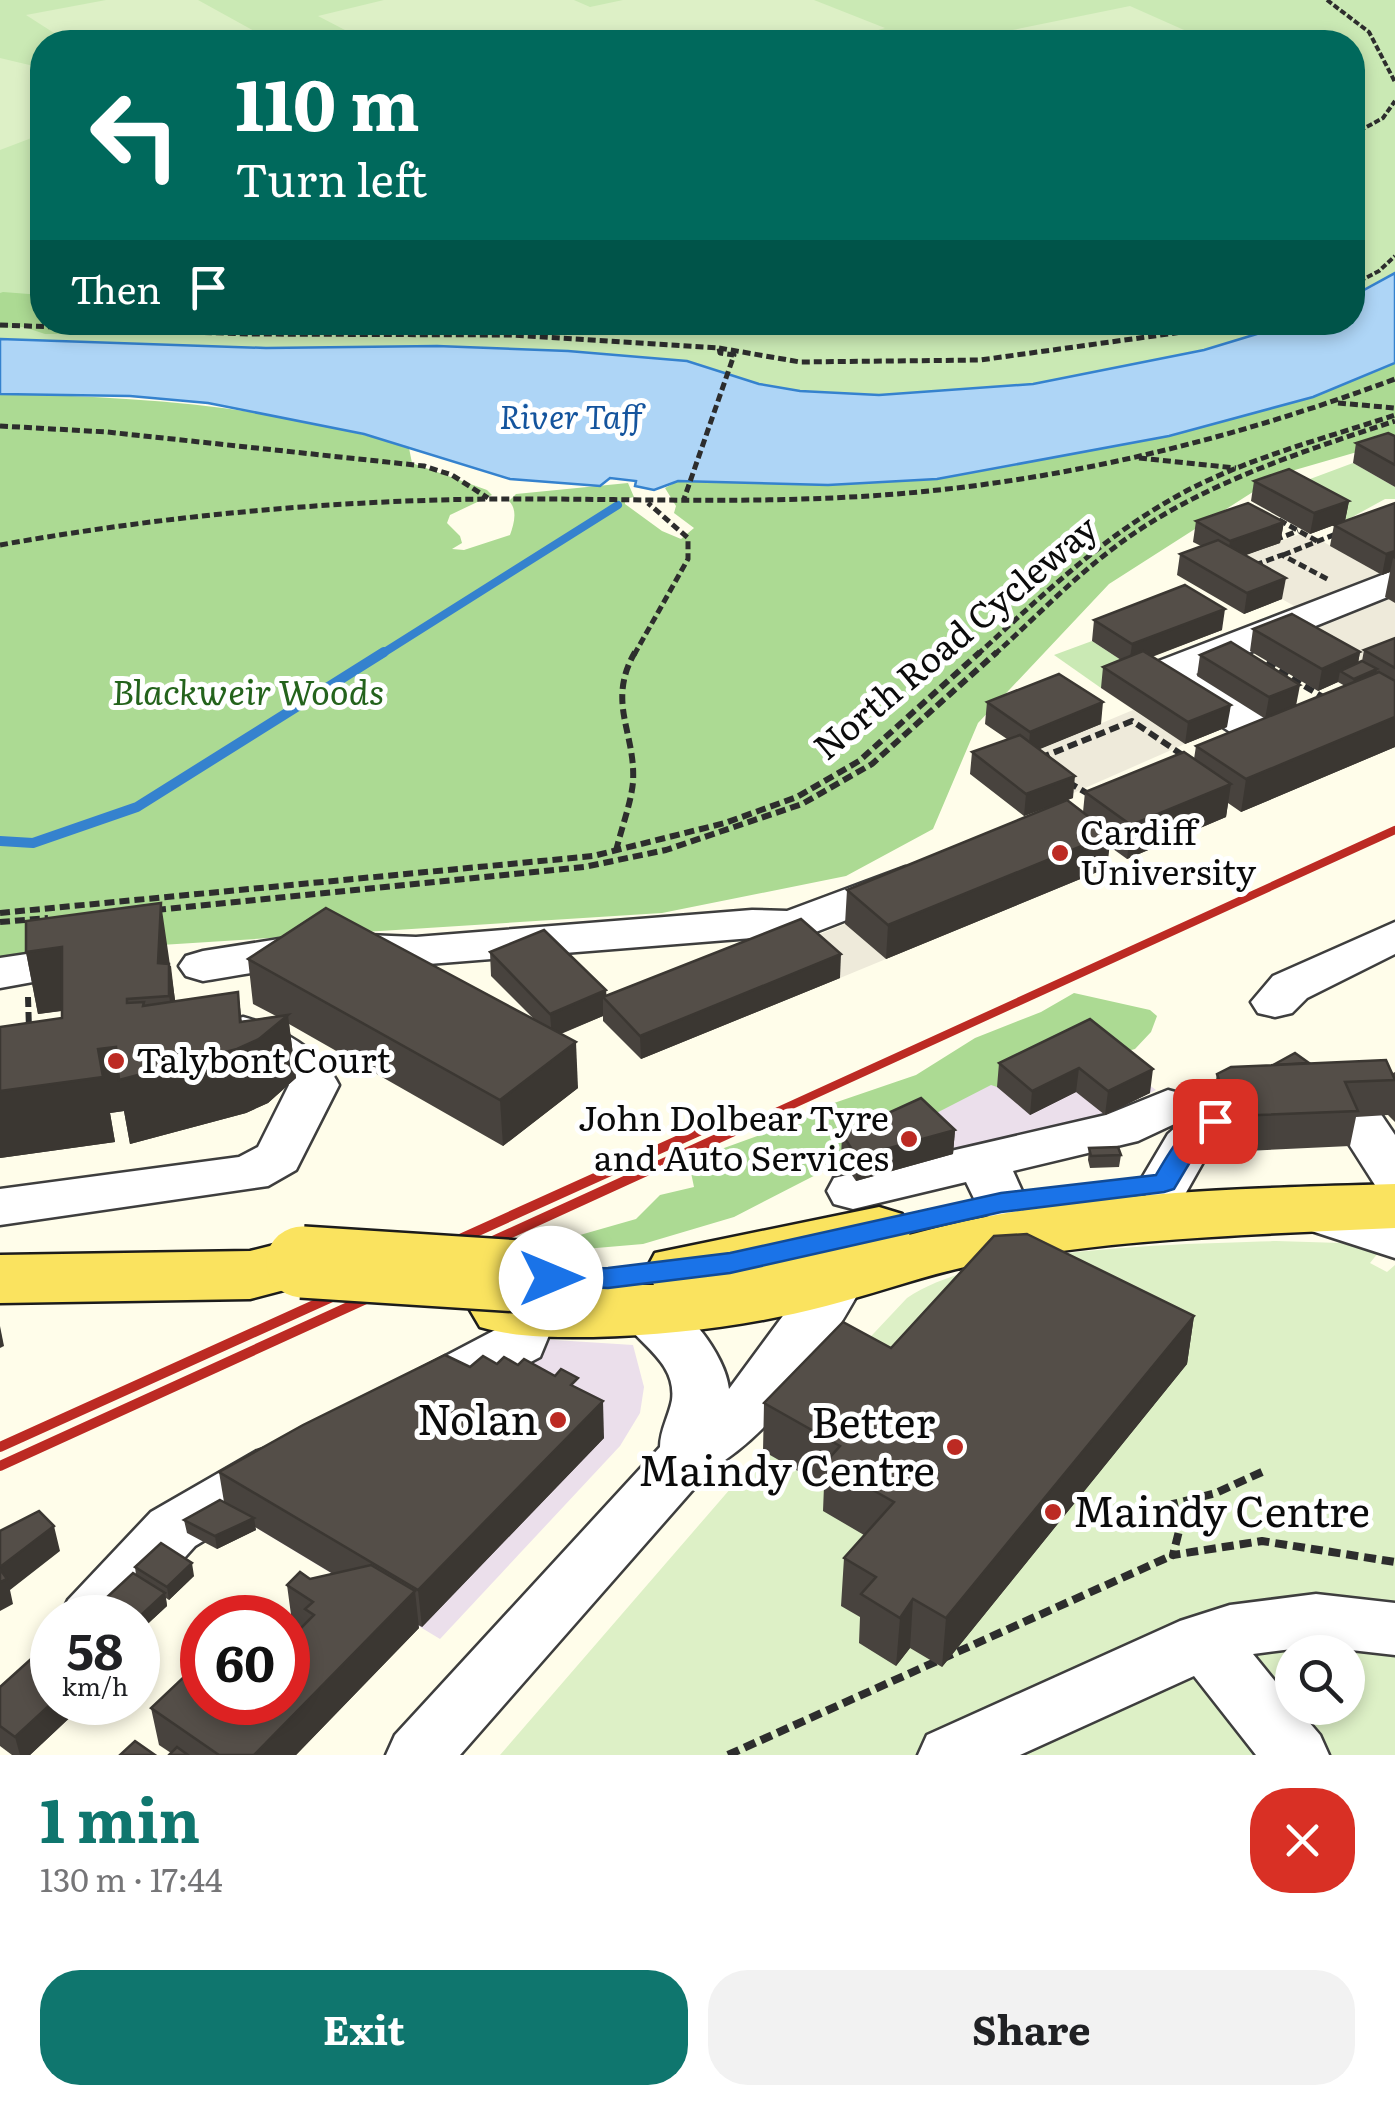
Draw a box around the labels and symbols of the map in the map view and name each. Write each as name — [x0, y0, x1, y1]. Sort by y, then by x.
water label: River Taff — [499, 391, 646, 439]
street label: North Road Cycleway — [801, 501, 1108, 770]
park label: Blackweir Woods — [112, 664, 384, 716]
place label: Cardiff University — [1080, 804, 1257, 896]
marker: Cardiff University — [1049, 842, 1071, 864]
place label: Talybont Court — [136, 1032, 391, 1084]
marker: Talybont Court — [105, 1050, 127, 1072]
pin — [1173, 1079, 1258, 1164]
place label: John Dolbear Tyre and Auto Services — [578, 1090, 889, 1182]
marker: John Dolbear Tyre and Auto Services — [898, 1128, 920, 1150]
position arrow — [499, 1226, 603, 1330]
place label: Nolan — [417, 1386, 538, 1448]
place label: Better Maindy Centre — [638, 1389, 935, 1499]
marker: Nolan — [547, 1409, 569, 1431]
marker: Better Maindy Centre — [944, 1436, 966, 1458]
place label: Maindy Centre — [1073, 1478, 1370, 1540]
marker: Maindy Centre — [1042, 1501, 1064, 1523]
speed limit sign: 60 — [180, 1595, 310, 1725]

